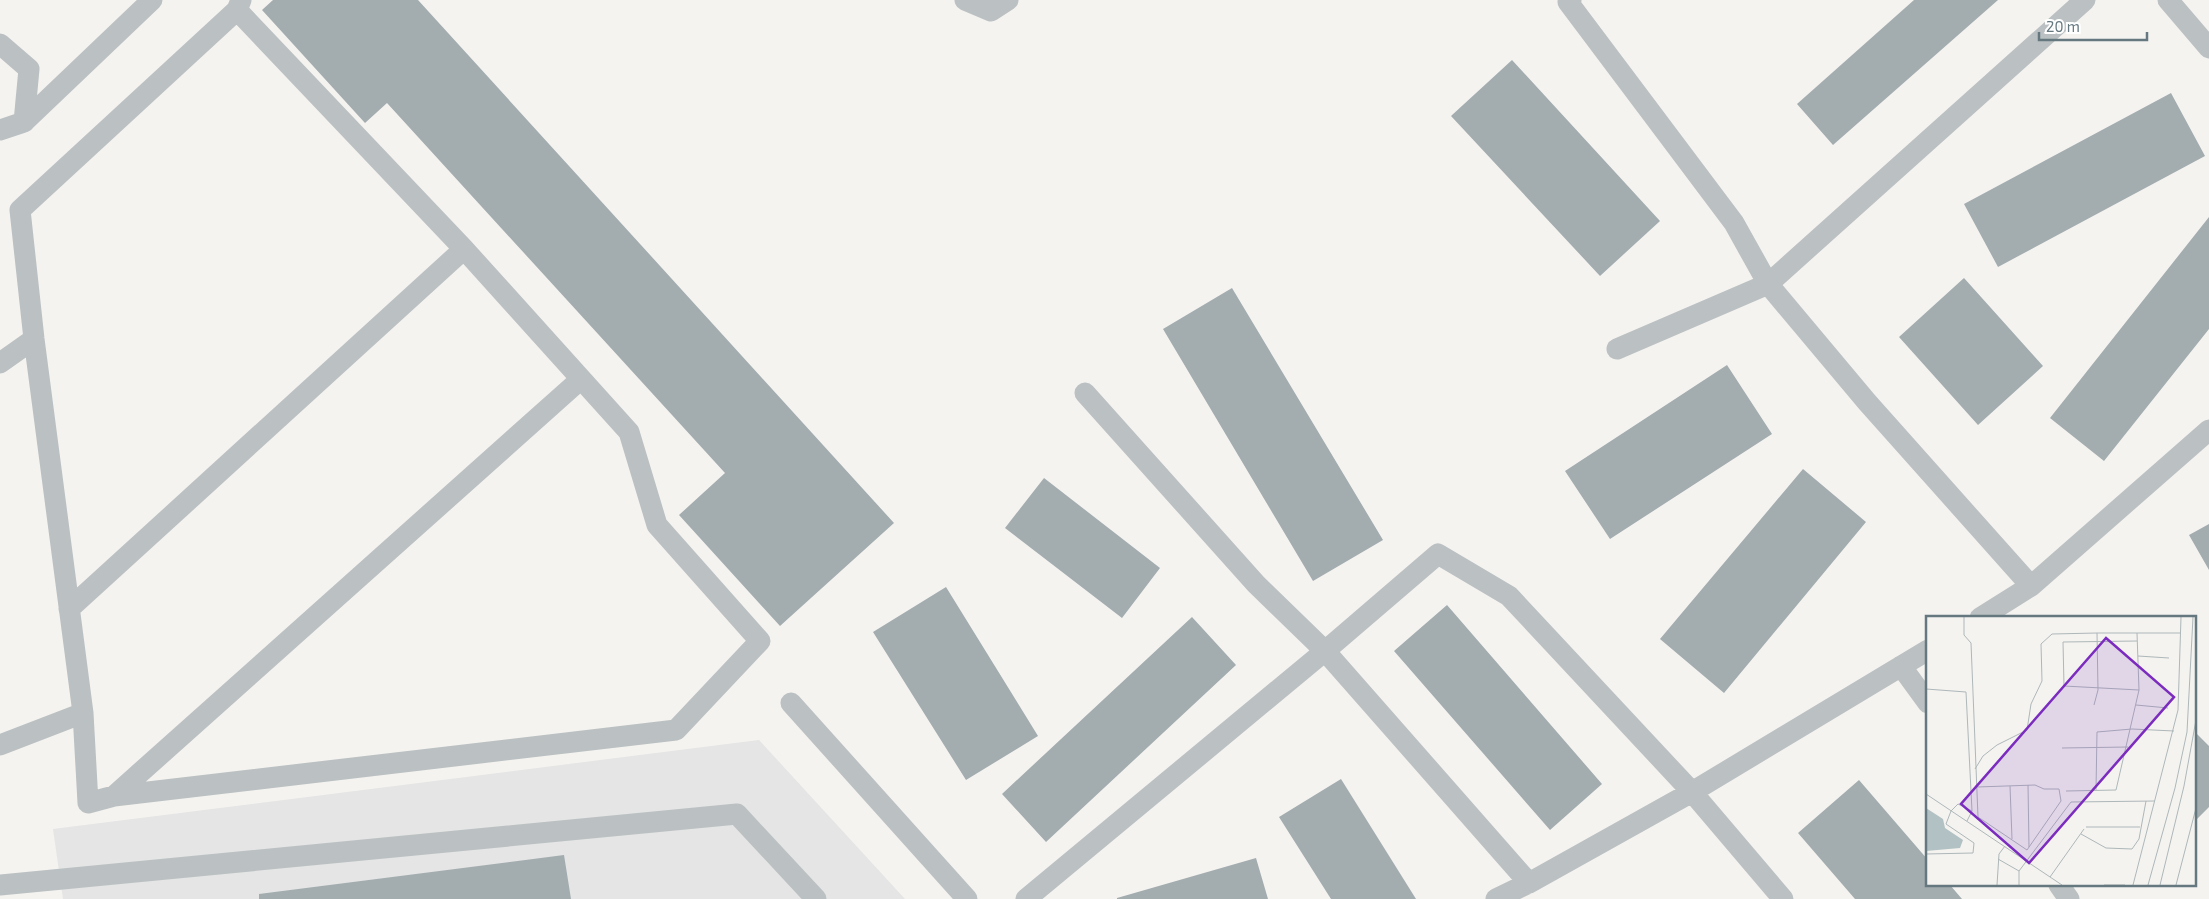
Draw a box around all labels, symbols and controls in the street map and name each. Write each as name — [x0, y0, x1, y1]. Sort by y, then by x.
scale bar — [2039, 10, 2146, 42]
text: 20 m — [2046, 17, 2080, 35]
inset map — [1926, 616, 2196, 886]

